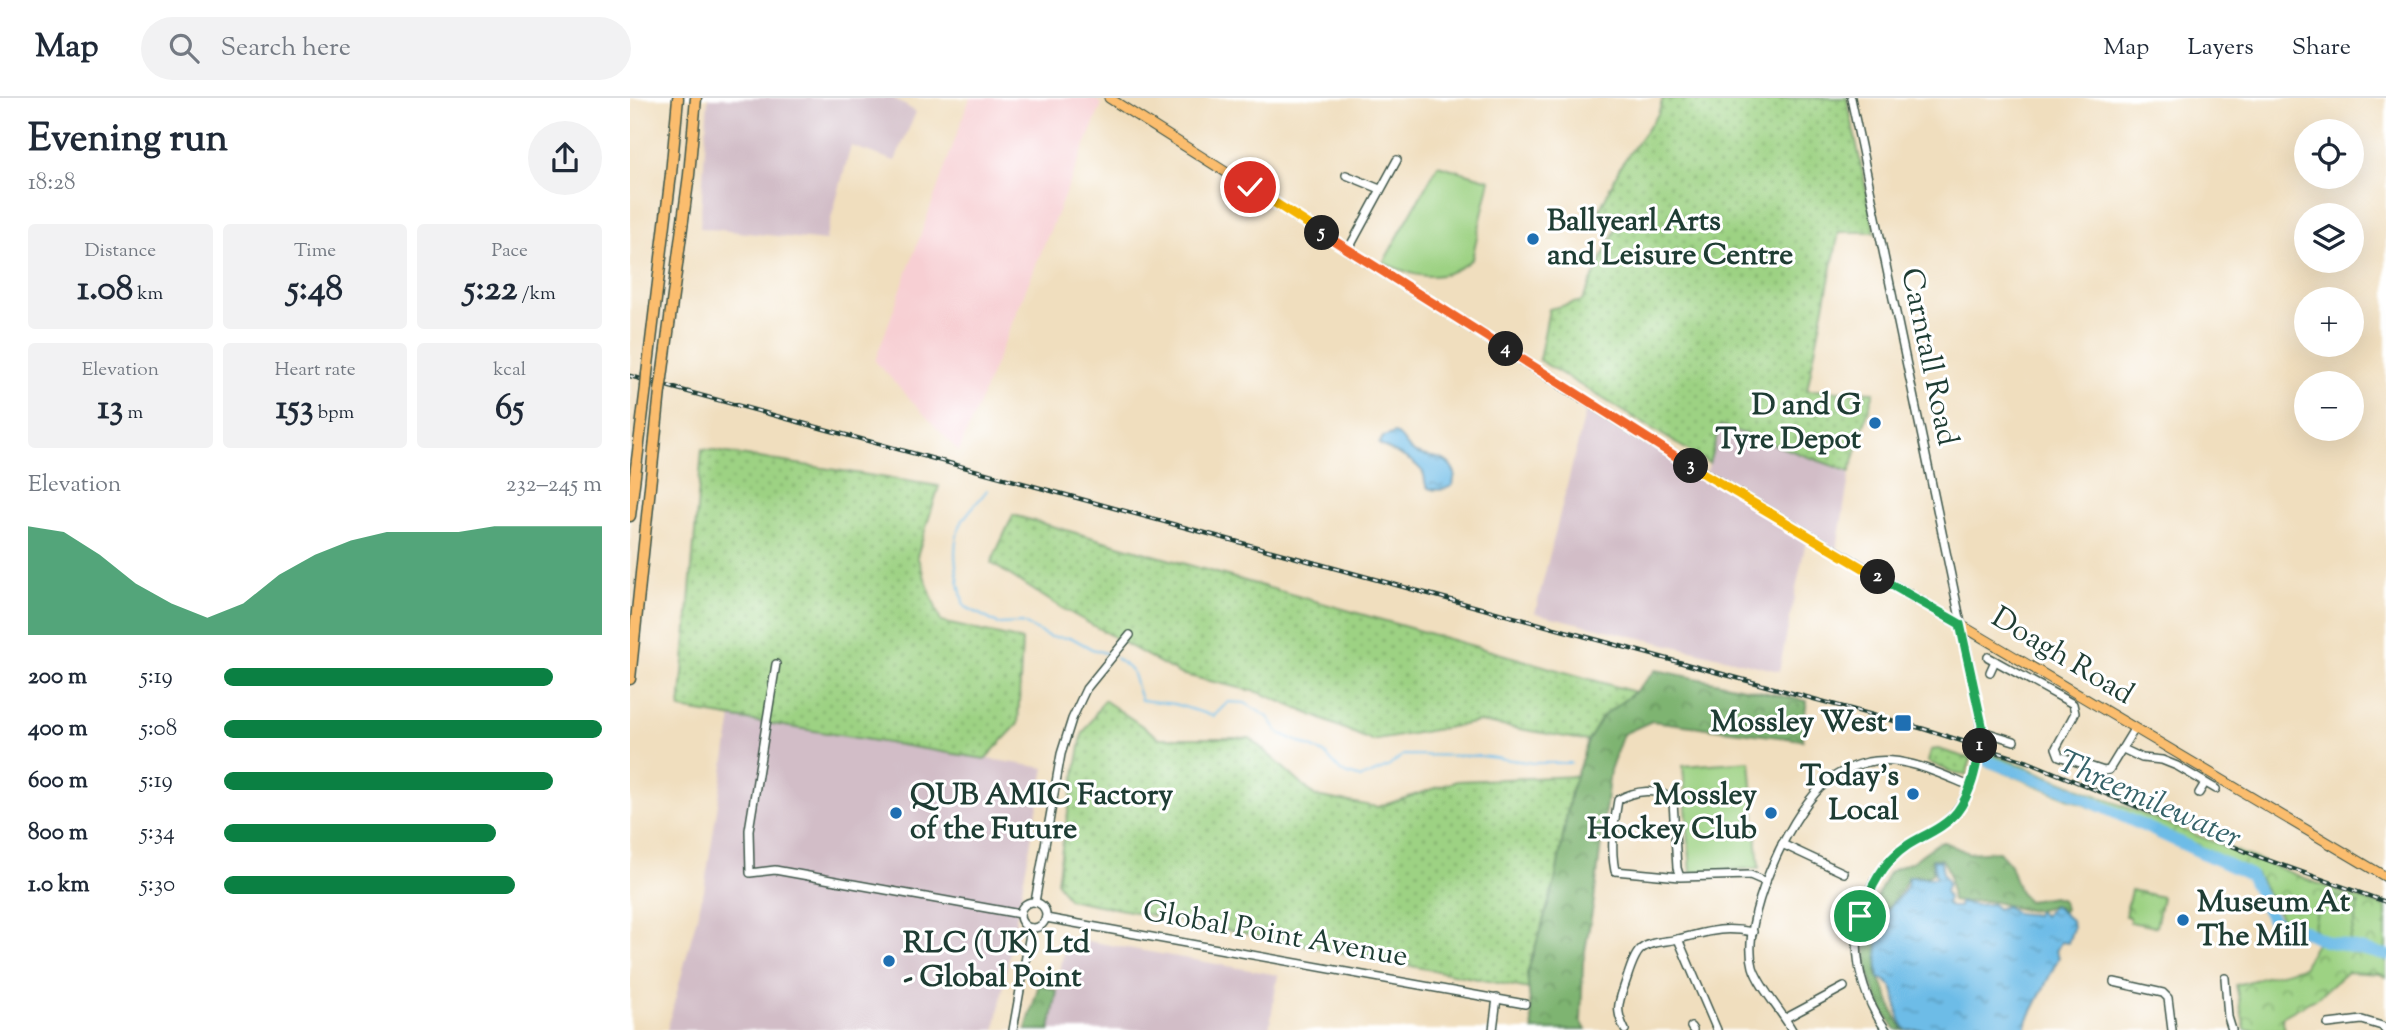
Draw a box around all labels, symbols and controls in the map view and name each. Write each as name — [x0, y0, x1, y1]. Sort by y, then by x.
search box — [141, 17, 631, 80]
text: Map — [35, 24, 99, 72]
icon: search — [165, 29, 203, 67]
text: Search here — [221, 30, 351, 67]
text: Map — [2103, 31, 2149, 65]
text: Layers — [2187, 31, 2254, 65]
text: Share — [2292, 31, 2351, 65]
text: Evening run — [28, 114, 228, 168]
map controls — [2294, 119, 2364, 441]
button: locate — [2294, 119, 2364, 189]
button: share — [528, 121, 602, 195]
pin — [1220, 157, 1280, 217]
text: 18:28 — [28, 167, 76, 200]
icon: check — [1231, 168, 1269, 206]
place label: Ballyearl Arts and Leisure Centre — [1547, 201, 1793, 278]
button: layers — [2294, 203, 2364, 273]
pin: 5 — [1304, 216, 1340, 250]
text: 5 — [1318, 219, 1325, 246]
marker: Ballyearl Arts and Leisure Centre — [1525, 231, 1541, 247]
text: Distance — [85, 238, 156, 265]
text: Time — [294, 238, 336, 265]
text: Pace — [491, 238, 528, 265]
street label: Carntall Road — [1888, 264, 1968, 450]
text: 1.08 — [77, 265, 133, 316]
text: 5:48 — [287, 265, 343, 316]
text: 5:22 — [464, 265, 517, 316]
text: km — [133, 281, 163, 308]
text: /km — [517, 281, 556, 308]
button: + — [2294, 287, 2364, 357]
pin: 4 — [1488, 331, 1524, 366]
text: 4 — [1501, 335, 1510, 362]
text: Elevation — [82, 357, 159, 384]
text: Heart rate — [274, 357, 356, 384]
text: kcal — [493, 357, 526, 384]
button: − — [2294, 371, 2364, 441]
text: 13 — [97, 384, 123, 435]
text: 153 — [276, 384, 314, 435]
text: 65 — [495, 384, 524, 435]
place label: D and G Tyre Depot — [1715, 385, 1862, 462]
text: m — [123, 400, 143, 427]
text: bpm — [314, 400, 354, 427]
marker: D and G Tyre Depot — [1867, 415, 1883, 431]
pin: 3 — [1674, 448, 1708, 484]
text: 3 — [1687, 452, 1694, 479]
text: Elevation — [28, 469, 121, 502]
text: 232–245 m — [506, 469, 602, 502]
pin: 2 — [1860, 560, 1896, 594]
text: 2 — [1873, 563, 1882, 590]
street label: Doagh Road — [1982, 597, 2142, 717]
text: 200 m — [28, 661, 87, 694]
text: 5:19 — [140, 661, 173, 694]
place label: Mossley West — [1711, 702, 1888, 745]
text: 400 m — [28, 713, 88, 746]
text: 5:08 — [140, 713, 177, 746]
marker: Mossley West — [1893, 713, 1913, 733]
pin: 1 — [1962, 728, 1998, 764]
text: 1 — [1976, 732, 1983, 759]
water label: Threemilewater — [2050, 740, 2248, 862]
place label: Today's Local — [1800, 756, 1900, 833]
text: 600 m — [28, 765, 88, 798]
text: 5:19 — [140, 765, 173, 798]
place label: QUB AMIC Factory of the Future — [910, 775, 1173, 852]
place label: Mossley Hockey Club — [1587, 775, 1757, 852]
marker: Today's Local — [1905, 786, 1921, 802]
marker: QUB AMIC Factory of the Future — [888, 805, 904, 821]
marker: Mossley Hockey Club — [1763, 805, 1779, 821]
text: 800 m — [28, 817, 88, 850]
text: 5:34 — [140, 817, 175, 850]
text: 1.0 km — [28, 869, 90, 902]
text: 5:30 — [140, 869, 175, 902]
place label: Museum At The Mill — [2197, 882, 2351, 959]
pin — [1830, 886, 1890, 946]
street label: Global Point Avenue — [1139, 891, 1411, 979]
icon: arrive — [1841, 897, 1879, 935]
marker: Museum At The Mill — [2175, 912, 2191, 928]
place label: RLC (UK) Ltd - Global Point — [903, 923, 1090, 1000]
marker: RLC (UK) Ltd - Global Point — [881, 953, 897, 969]

